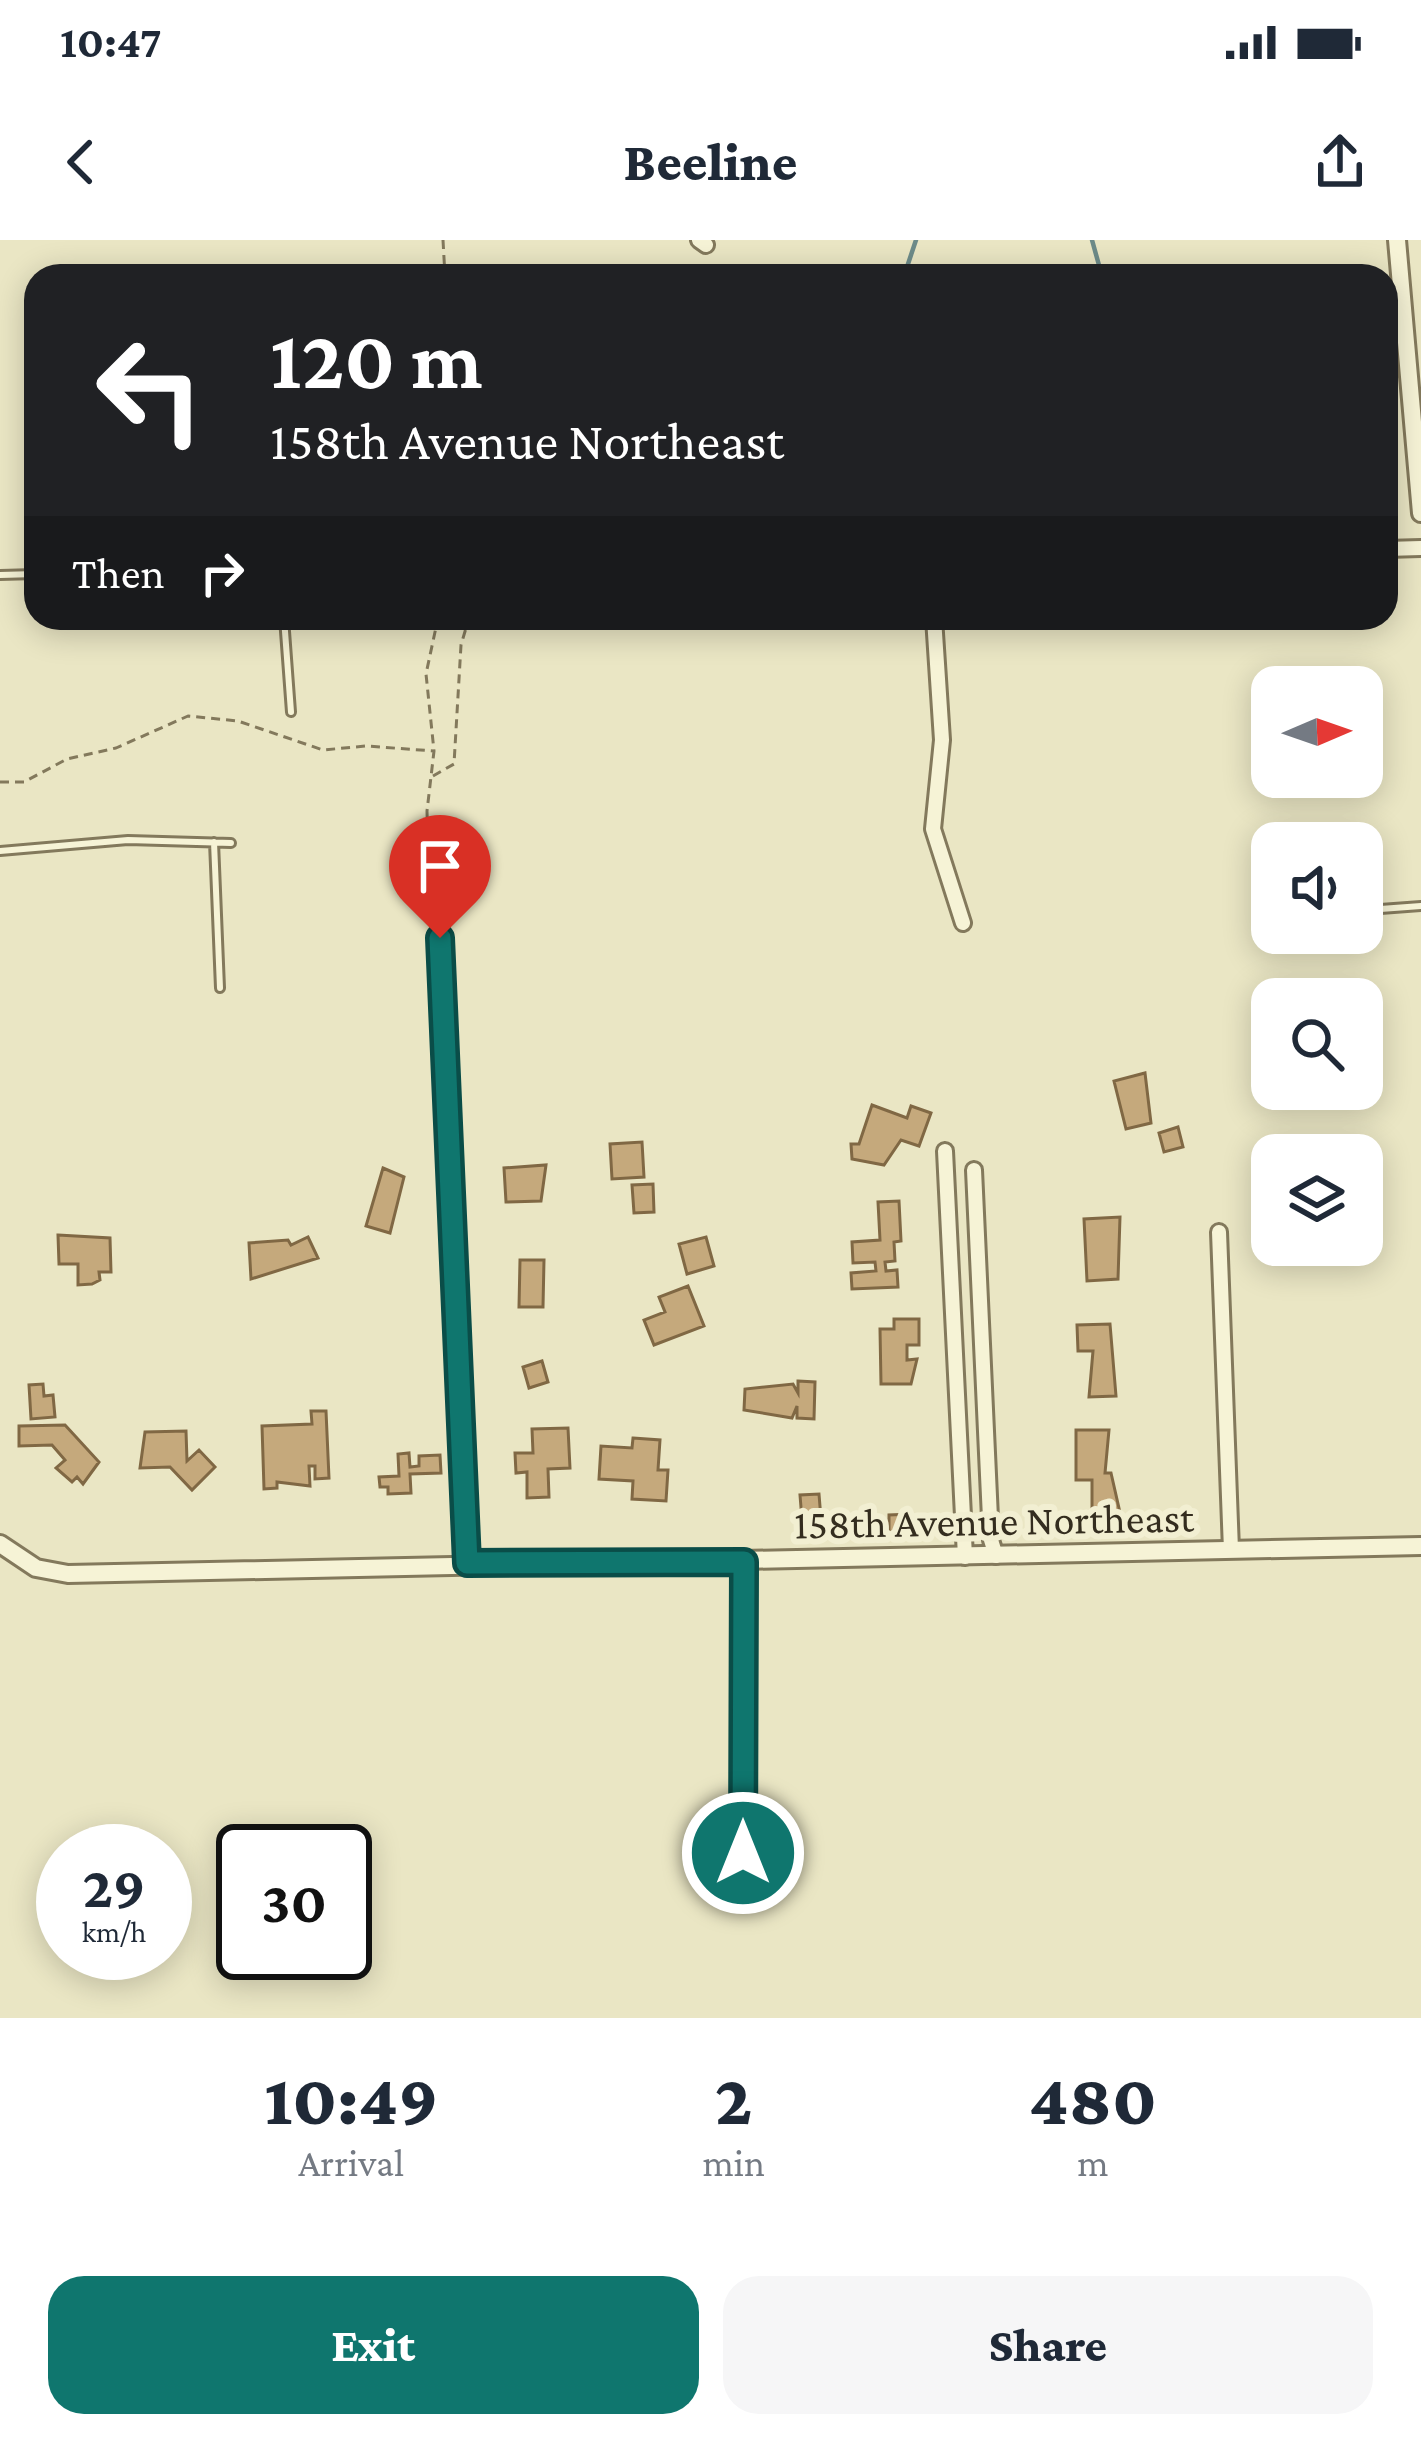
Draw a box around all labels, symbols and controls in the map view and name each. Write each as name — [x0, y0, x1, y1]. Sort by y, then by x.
text: 10:47 — [60, 17, 162, 67]
icon: back — [48, 129, 114, 195]
icon: share — [1307, 129, 1373, 195]
text: Beeline — [623, 132, 798, 192]
icon: left — [72, 312, 228, 468]
text: 120 m — [270, 313, 483, 406]
text: 158th Avenue Northeast — [270, 411, 784, 471]
icon: right — [189, 540, 255, 606]
text: Then — [72, 548, 165, 598]
north arrow — [1251, 666, 1383, 798]
map controls — [1251, 666, 1383, 1266]
pin — [389, 815, 491, 938]
button: sound — [1251, 822, 1383, 954]
icon: arrive — [407, 833, 473, 899]
button: search — [1251, 978, 1383, 1110]
button: layers — [1251, 1134, 1383, 1266]
street label: 158th Avenue Northeast — [794, 1493, 1195, 1547]
position arrow — [680, 1790, 806, 1916]
speed limit sign: 30 — [216, 1824, 372, 1980]
text: 29 — [82, 1853, 146, 1920]
text: km/h — [82, 1915, 146, 1948]
text: 10:49 — [264, 2059, 438, 2139]
text: 2 — [715, 2059, 753, 2139]
text: 480 — [1029, 2059, 1157, 2139]
text: Arrival — [298, 2141, 404, 2184]
text: min — [702, 2141, 765, 2184]
text: m — [1077, 2141, 1109, 2184]
button: Exit — [48, 2276, 699, 2414]
button: Share — [723, 2276, 1373, 2414]

